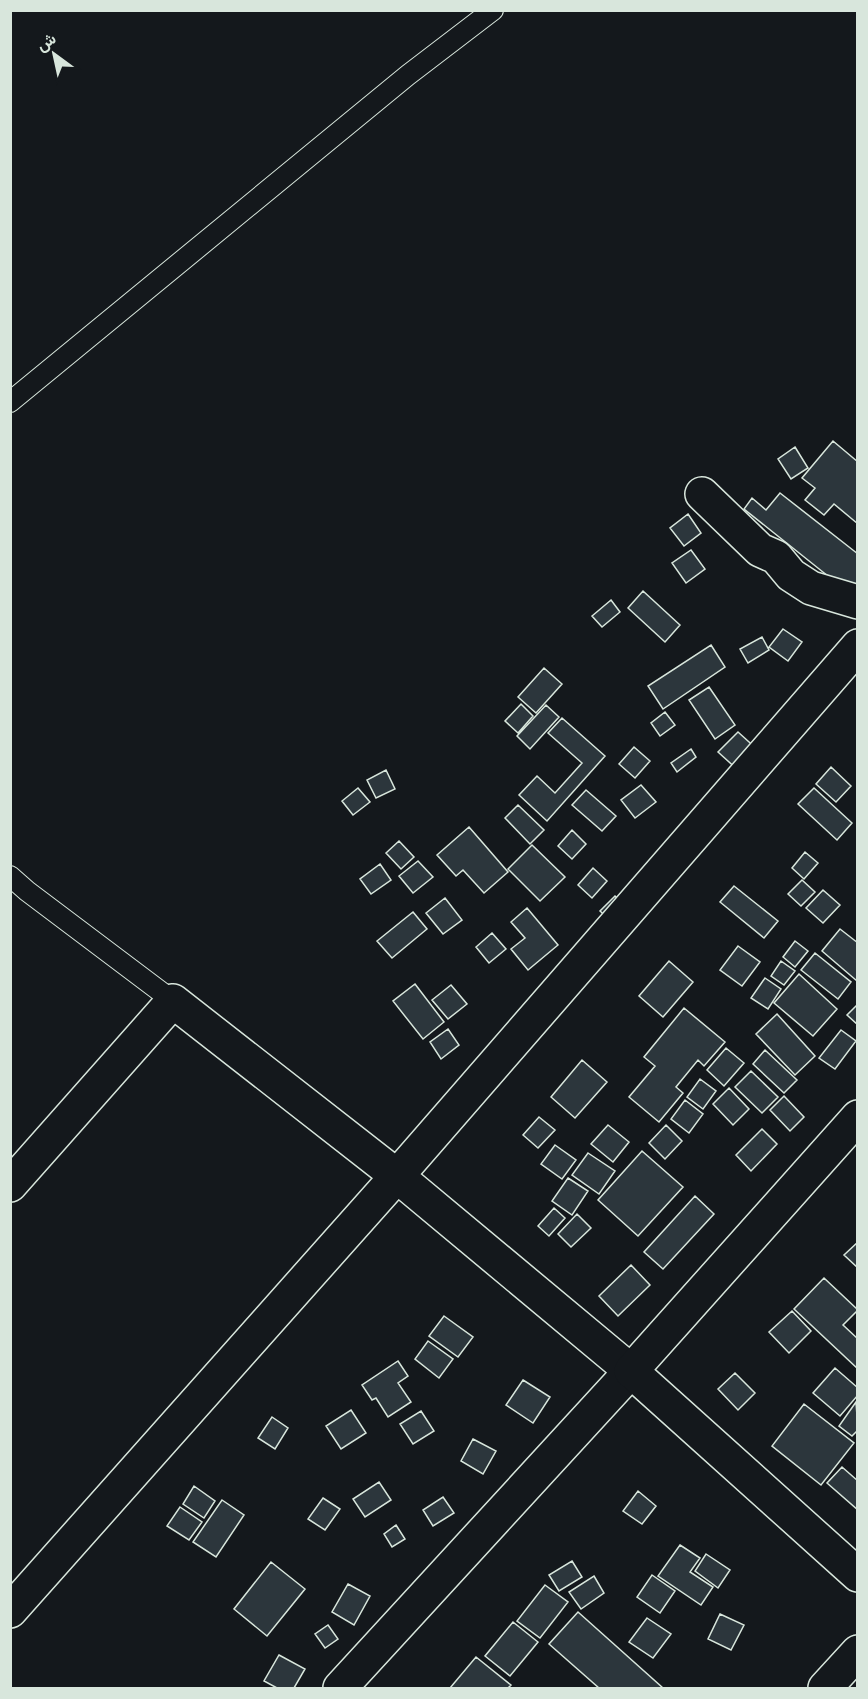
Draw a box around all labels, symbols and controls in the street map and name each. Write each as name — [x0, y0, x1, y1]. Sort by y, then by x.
north arrow — [24, 24, 84, 84]
text: ش — [32, 28, 59, 55]

